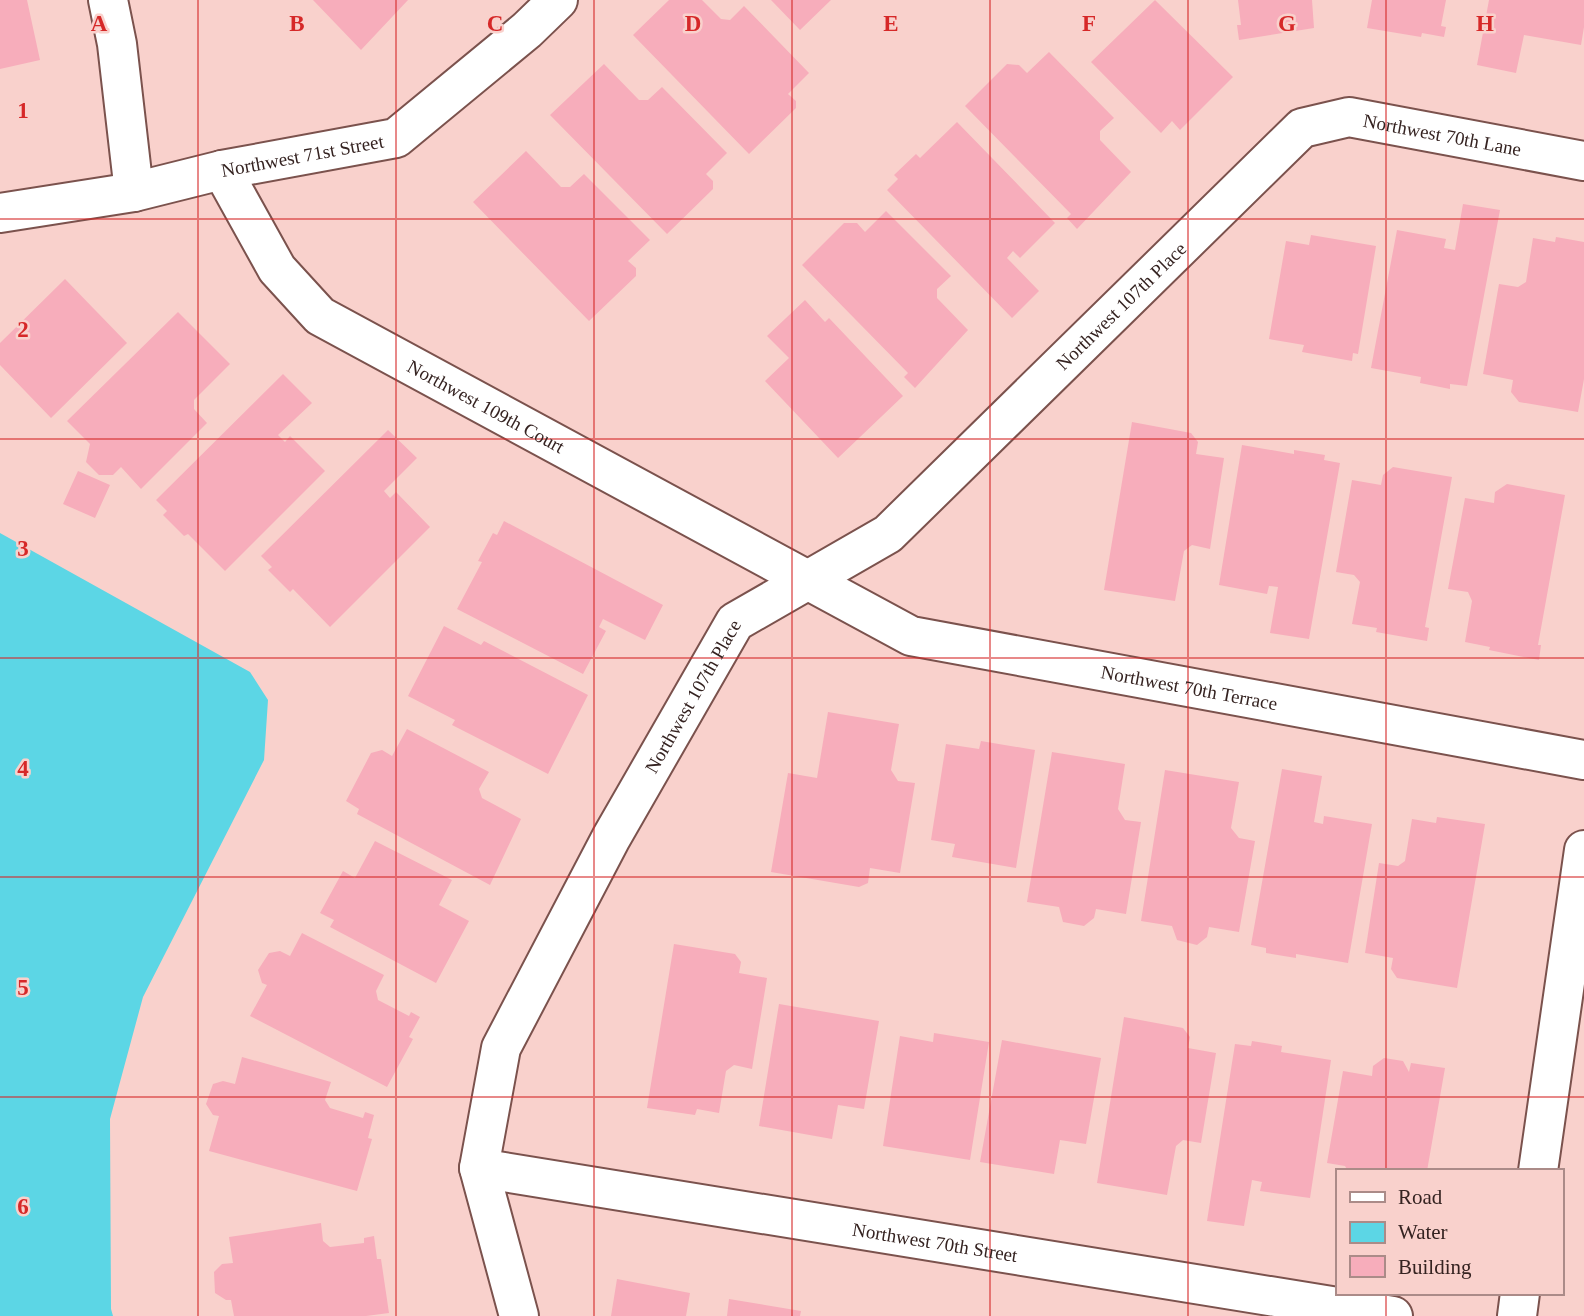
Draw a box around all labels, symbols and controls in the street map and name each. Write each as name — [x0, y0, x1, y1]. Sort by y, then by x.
text: A — [91, 11, 108, 36]
text: B — [289, 11, 305, 36]
text: C — [487, 11, 503, 36]
text: D — [685, 11, 701, 36]
text: E — [883, 11, 899, 36]
text: F — [1082, 11, 1096, 36]
text: G — [1278, 11, 1296, 36]
text: H — [1476, 11, 1494, 36]
text: 1 — [17, 98, 29, 123]
street label: Northwest 70th Lane — [1362, 109, 1523, 160]
street label: Northwest 71st Street — [219, 130, 386, 180]
street label: Northwest 107th Place — [1052, 238, 1190, 374]
text: 2 — [17, 317, 29, 342]
street label: Northwest 109th Court — [404, 355, 569, 457]
text: 3 — [17, 536, 29, 561]
street label: Northwest 107th Place — [640, 616, 745, 776]
street label: Northwest 70th Terrace — [1099, 661, 1279, 714]
text: 4 — [17, 756, 29, 781]
text: 5 — [17, 975, 29, 1000]
legend — [1336, 1169, 1563, 1295]
text: Road — [1398, 1185, 1443, 1209]
text: 6 — [17, 1194, 29, 1219]
street label: Northwest 70th Street — [851, 1218, 1020, 1266]
text: Water — [1398, 1220, 1448, 1244]
text: Building — [1398, 1255, 1472, 1279]

